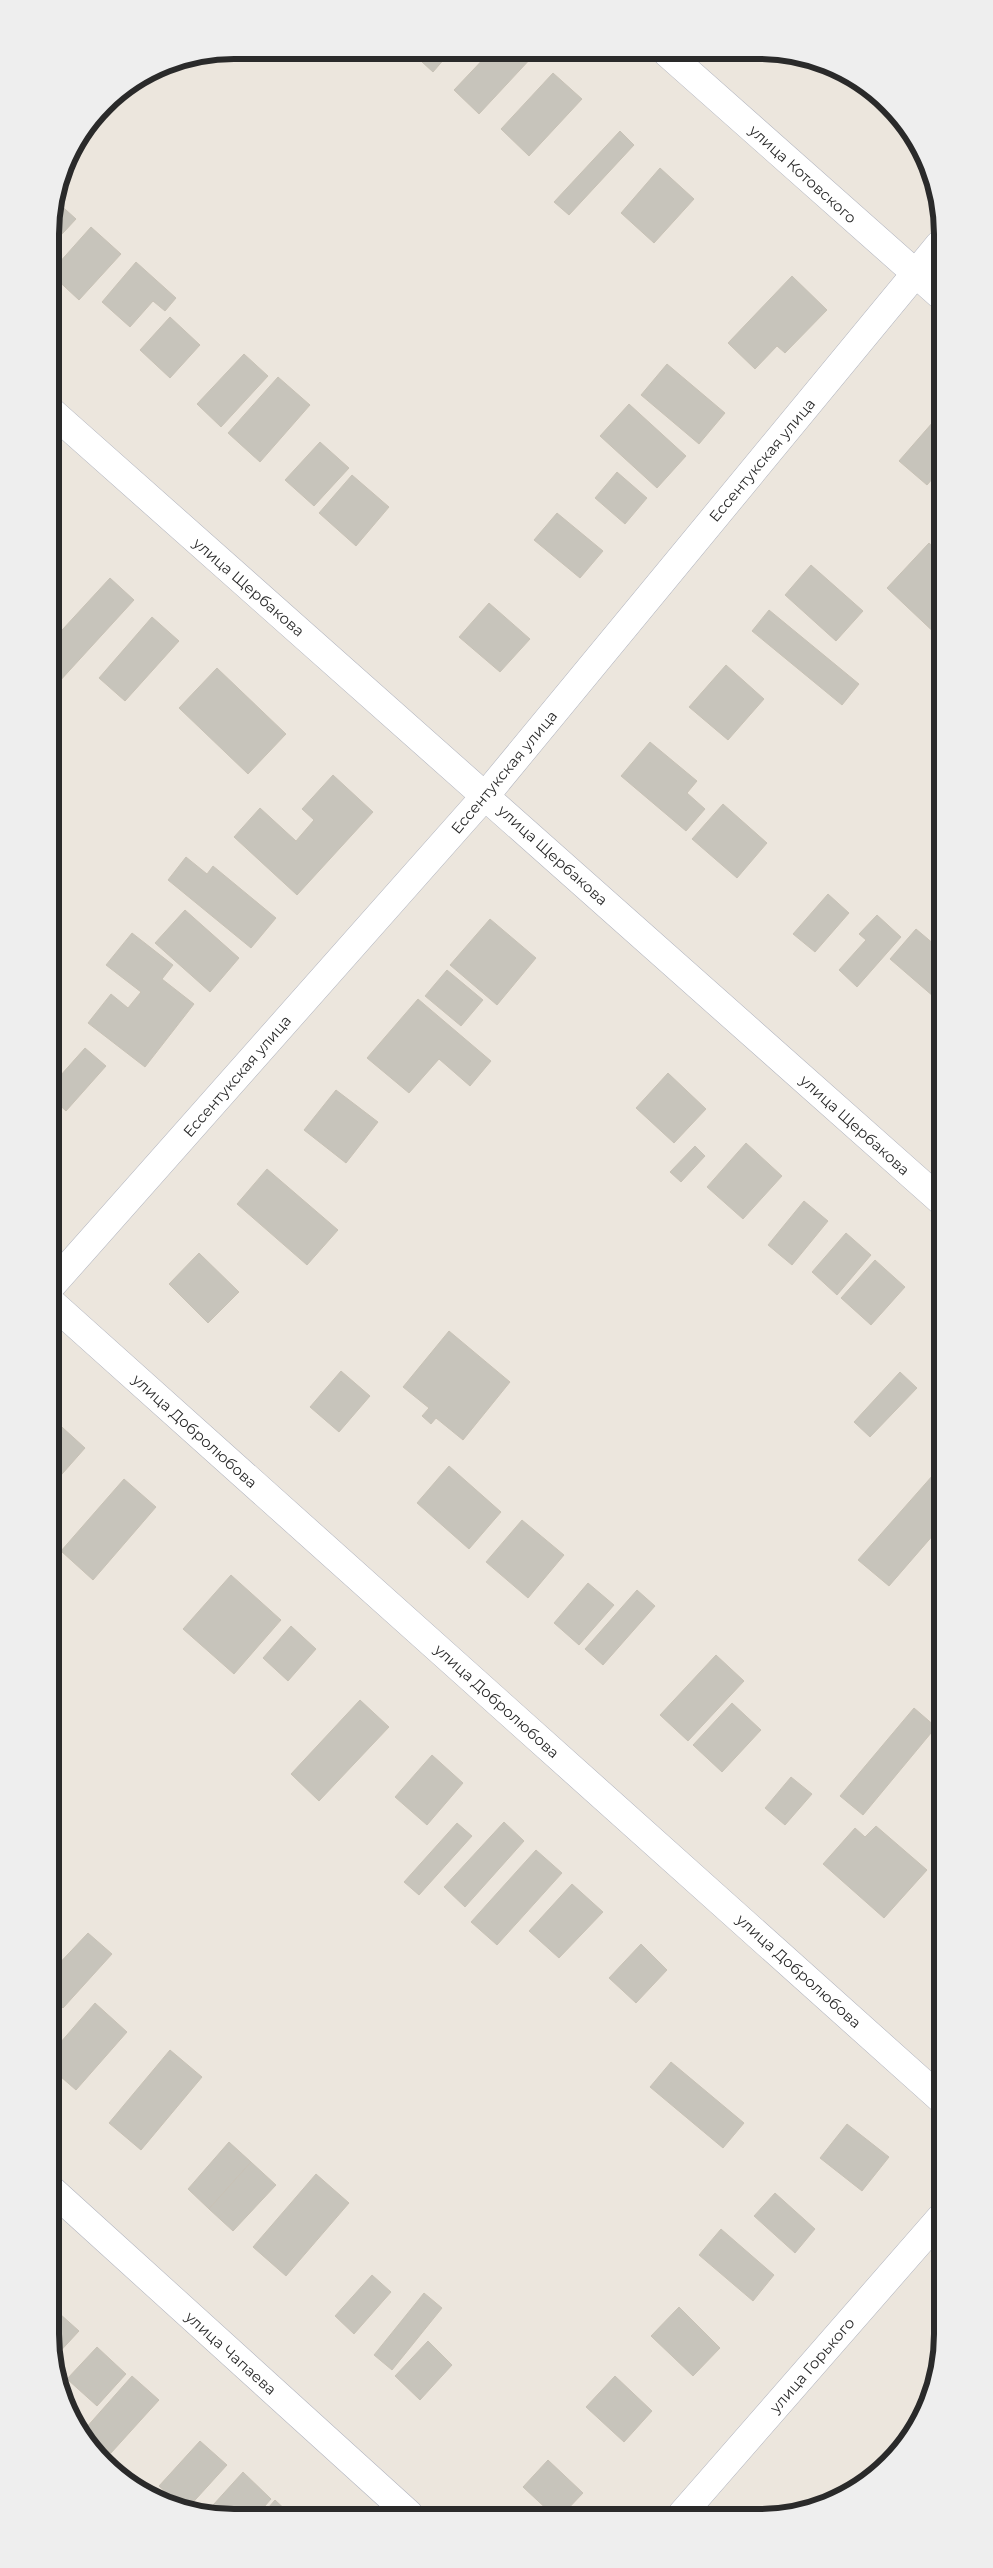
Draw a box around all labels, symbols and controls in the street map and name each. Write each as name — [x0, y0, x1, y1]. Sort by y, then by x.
street label: улица Котовского — [745, 120, 861, 227]
street label: Ессентукская улица — [705, 394, 819, 526]
street label: улица Щербакова — [189, 533, 309, 641]
street label: Ессентукская улица — [447, 706, 561, 838]
street label: улица Щербакова — [493, 800, 612, 909]
street label: Ессентукская улица — [179, 1011, 295, 1141]
street label: улица Щербакова — [795, 1070, 914, 1179]
street label: улица Добролюбова — [128, 1369, 261, 1492]
street label: улица Добролюбова — [430, 1639, 563, 1762]
street label: улица Добролюбова — [732, 1909, 865, 2032]
street label: улица Чапаева — [181, 2306, 281, 2399]
street label: улица Горького — [765, 2313, 859, 2417]

